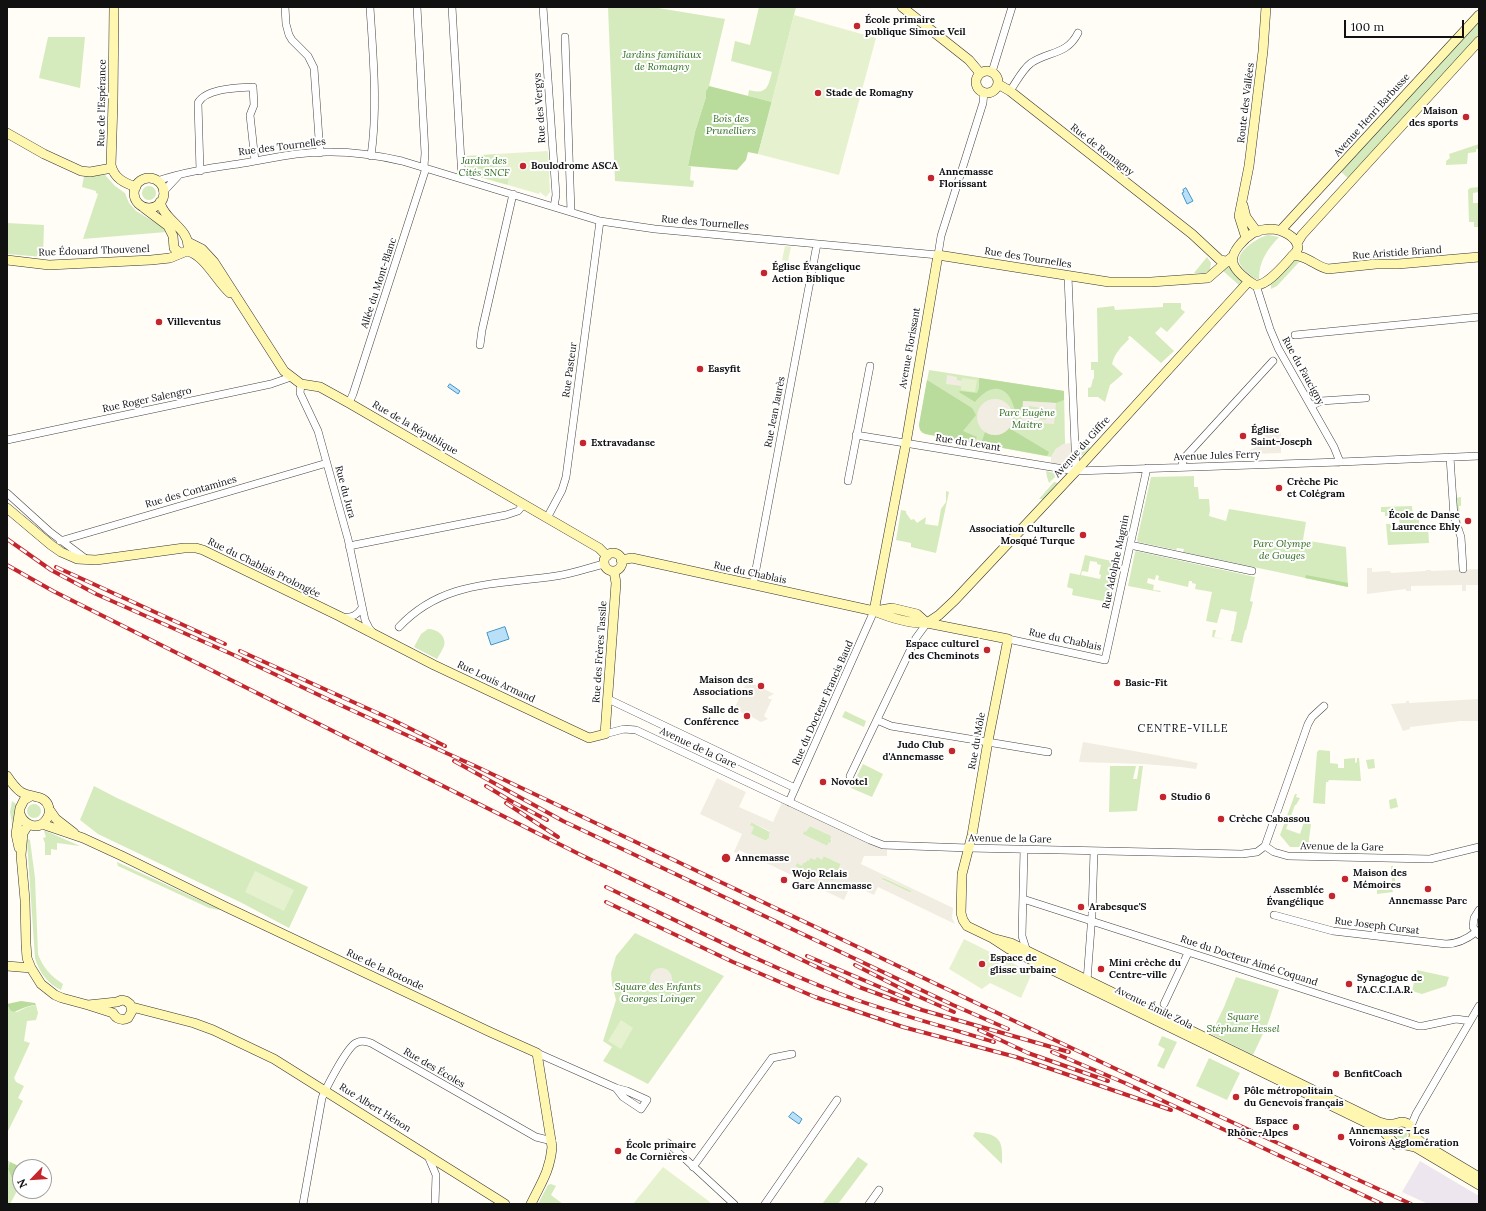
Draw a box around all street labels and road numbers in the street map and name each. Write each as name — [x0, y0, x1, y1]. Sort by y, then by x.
street label: Rue de l'Espérance — [95, 59, 109, 147]
street label: Route des Vallées — [1235, 62, 1257, 144]
street label: Avenue Henri Barbusse — [1332, 71, 1412, 159]
street label: Rue des Vergys — [532, 72, 548, 144]
street label: Rue de Romagny — [1068, 121, 1136, 179]
street label: Rue des Tournelles — [238, 136, 326, 158]
street label: Rue des Tournelles — [661, 213, 749, 233]
street label: Allée du Mont-Blanc — [359, 236, 399, 330]
street label: Rue Édouard Thouvenel — [38, 243, 150, 259]
street label: Rue Aristide Briand — [1352, 244, 1442, 262]
street label: Rue des Tournelles — [984, 245, 1072, 271]
street label: Avenue Florissant — [897, 307, 923, 389]
street label: Rue du Faucigny — [1279, 335, 1327, 407]
street label: Rue Pasteur — [560, 342, 580, 398]
street label: Rue Jean Jaurès — [762, 375, 788, 449]
street label: Rue Roger Salengro — [101, 385, 193, 415]
street label: Rue de la République — [370, 399, 460, 457]
street label: Avenue du Giffre — [1051, 414, 1113, 480]
street label: Rue du Levant — [934, 432, 1002, 454]
street label: Avenue Jules Ferry — [1174, 448, 1260, 464]
street label: Rue du Jura — [332, 464, 358, 520]
street label: Rue des Contamines — [144, 473, 238, 511]
street label: Rue Adolphe Magnin — [1100, 514, 1132, 610]
street label: Rue du Chablais Prolongée — [206, 535, 322, 601]
street label: Rue du Chablais — [712, 559, 788, 587]
street label: Rue des Frères Tassile — [590, 600, 610, 704]
street label: Rue du Chablais — [1027, 626, 1103, 654]
street label: Rue du Docteur Francis Baud — [790, 639, 856, 767]
street label: Rue Louis Armand — [455, 659, 537, 705]
street label: Rue du Môle — [966, 711, 988, 771]
street label: Avenue de la Gare — [658, 725, 738, 771]
street label: Avenue de la Gare — [968, 832, 1052, 846]
street label: Avenue de la Gare — [1300, 840, 1384, 854]
street label: Rue Joseph Cursat — [1334, 915, 1420, 937]
street label: Rue du Docteur Aimé Coquand — [1179, 933, 1319, 989]
street label: Rue de la Rotonde — [344, 947, 426, 993]
street label: Avenue Émile Zola — [1113, 984, 1195, 1032]
street label: Rue des Écoles — [401, 1046, 467, 1090]
street label: Rue Albert Hénon — [337, 1081, 413, 1135]

